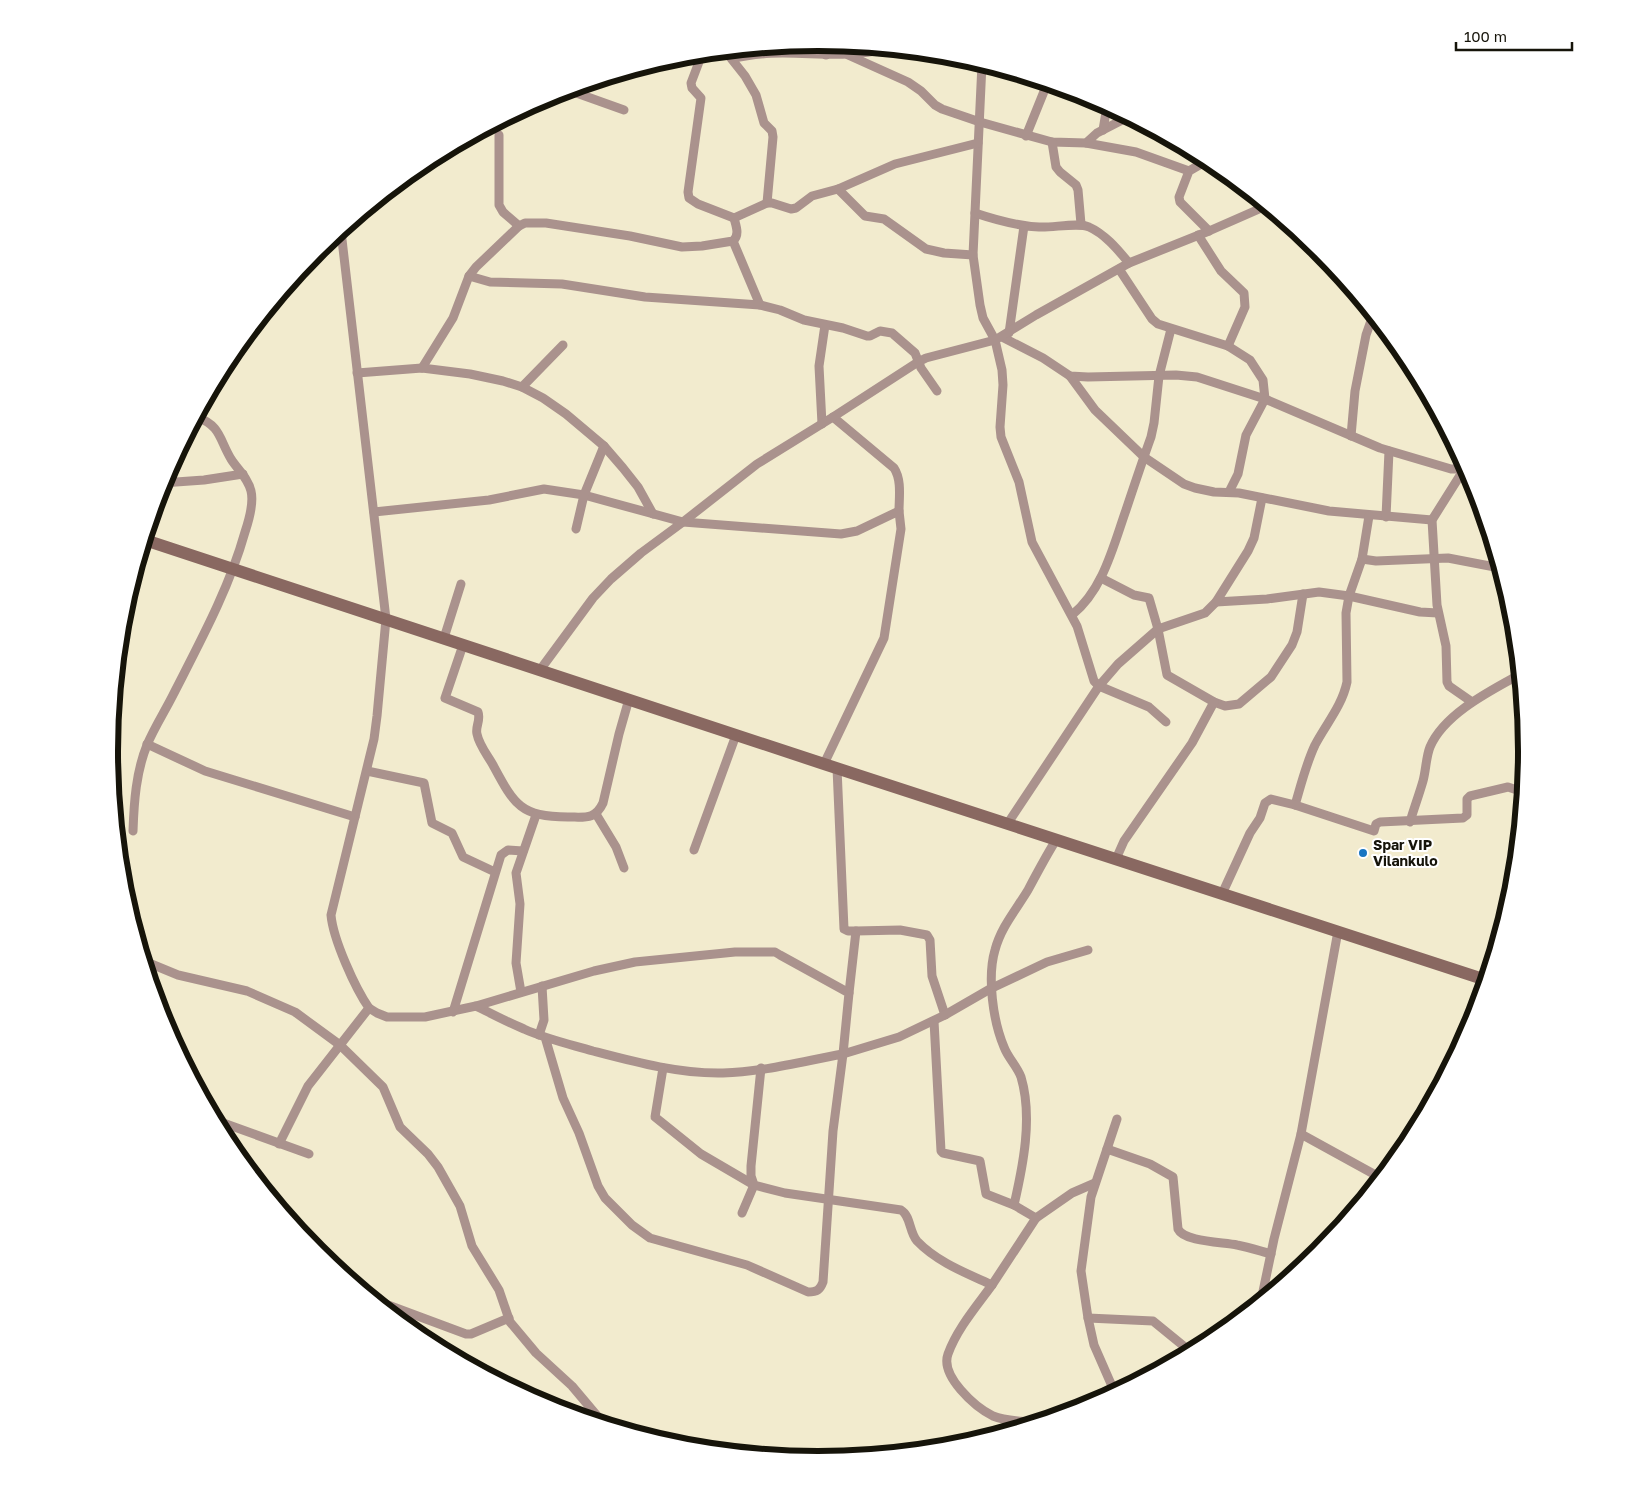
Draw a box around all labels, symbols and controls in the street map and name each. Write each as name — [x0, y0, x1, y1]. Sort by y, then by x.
scale bar — [1456, 20, 1572, 52]
text: 100 m — [1464, 27, 1507, 45]
place label: Spar VIP Vilankulo — [1373, 836, 1438, 869]
marker: Spar VIP Vilankulo — [1357, 847, 1369, 859]

